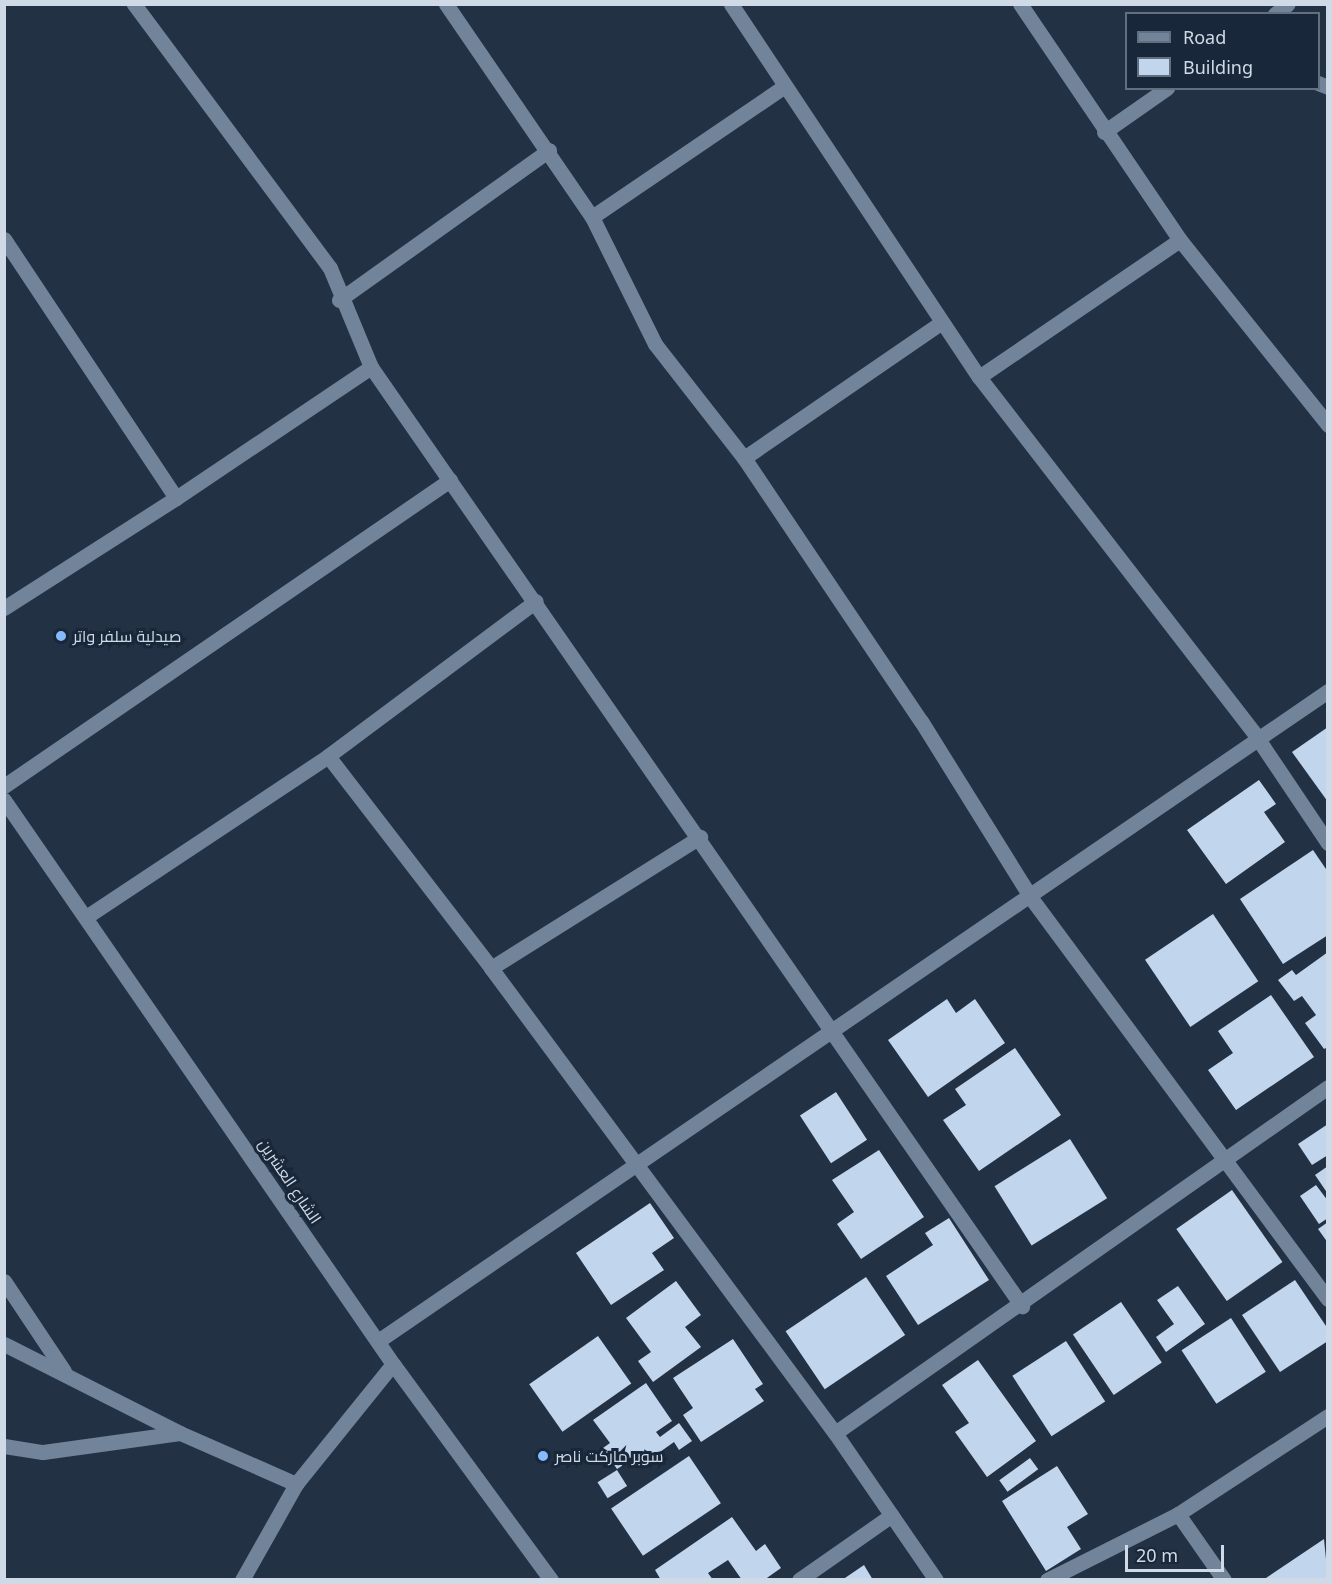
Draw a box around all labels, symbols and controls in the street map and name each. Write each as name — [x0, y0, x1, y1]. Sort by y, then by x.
legend — [1125, 12, 1320, 90]
text: Road — [1183, 25, 1226, 49]
text: Building — [1183, 55, 1253, 79]
place label: صيدلية سلفر واتر — [73, 626, 181, 646]
marker: صيدلية سلفر واتر — [54, 629, 68, 643]
street label: الشارع العشرين — [255, 1135, 325, 1227]
place label: سوبر ماركت ناصر — [555, 1446, 664, 1466]
marker: سوبر ماركت ناصر — [536, 1449, 550, 1463]
scale bar — [1128, 1533, 1227, 1571]
text: 20 m — [1136, 1543, 1178, 1567]

